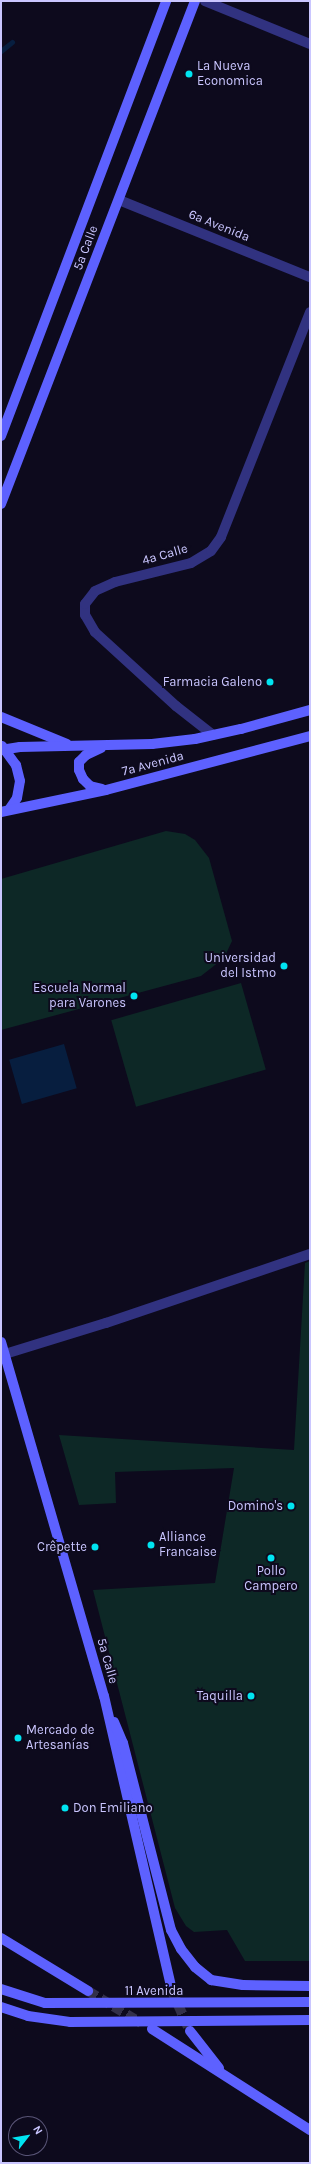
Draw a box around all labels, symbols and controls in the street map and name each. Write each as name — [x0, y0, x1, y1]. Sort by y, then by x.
place label: La Nueva Economica — [197, 59, 263, 90]
marker: La Nueva Economica — [184, 69, 194, 79]
street label: 6a Avenida — [186, 207, 252, 245]
street label: 5a Calle — [70, 223, 102, 273]
street label: 4a Calle — [140, 541, 190, 569]
place label: Farmacia Galeno — [163, 674, 262, 690]
marker: Farmacia Galeno — [265, 677, 275, 687]
street label: 7a Avenida — [120, 748, 186, 780]
place label: Universidad del Istmo — [205, 951, 276, 982]
marker: Universidad del Istmo — [279, 961, 289, 971]
place label: Escuela Normal para Varones — [33, 981, 126, 1012]
marker: Escuela Normal para Varones — [129, 991, 139, 1001]
place label: Domino's — [228, 1498, 283, 1514]
marker: Domino's — [286, 1501, 296, 1511]
place label: Alliance Francaise — [159, 1530, 217, 1561]
place label: Crêpette — [37, 1539, 87, 1555]
marker: Alliance Francaise — [146, 1540, 156, 1550]
marker: Crêpette — [90, 1542, 100, 1552]
marker: Pollo Campero — [266, 1553, 276, 1563]
place label: Pollo Campero — [244, 1564, 298, 1595]
street label: 5a Calle — [93, 1636, 121, 1686]
place label: Taquilla — [197, 1688, 243, 1704]
marker: Taquilla — [246, 1691, 256, 1701]
place label: Mercado de Artesanías — [26, 1723, 95, 1754]
marker: Mercado de Artesanías — [13, 1733, 23, 1743]
place label: Don Emiliano — [73, 1800, 153, 1816]
marker: Don Emiliano — [60, 1803, 70, 1813]
street label: 11 Avenida — [125, 1983, 183, 1999]
north arrow — [8, 2116, 48, 2156]
text: N — [30, 2123, 45, 2137]

